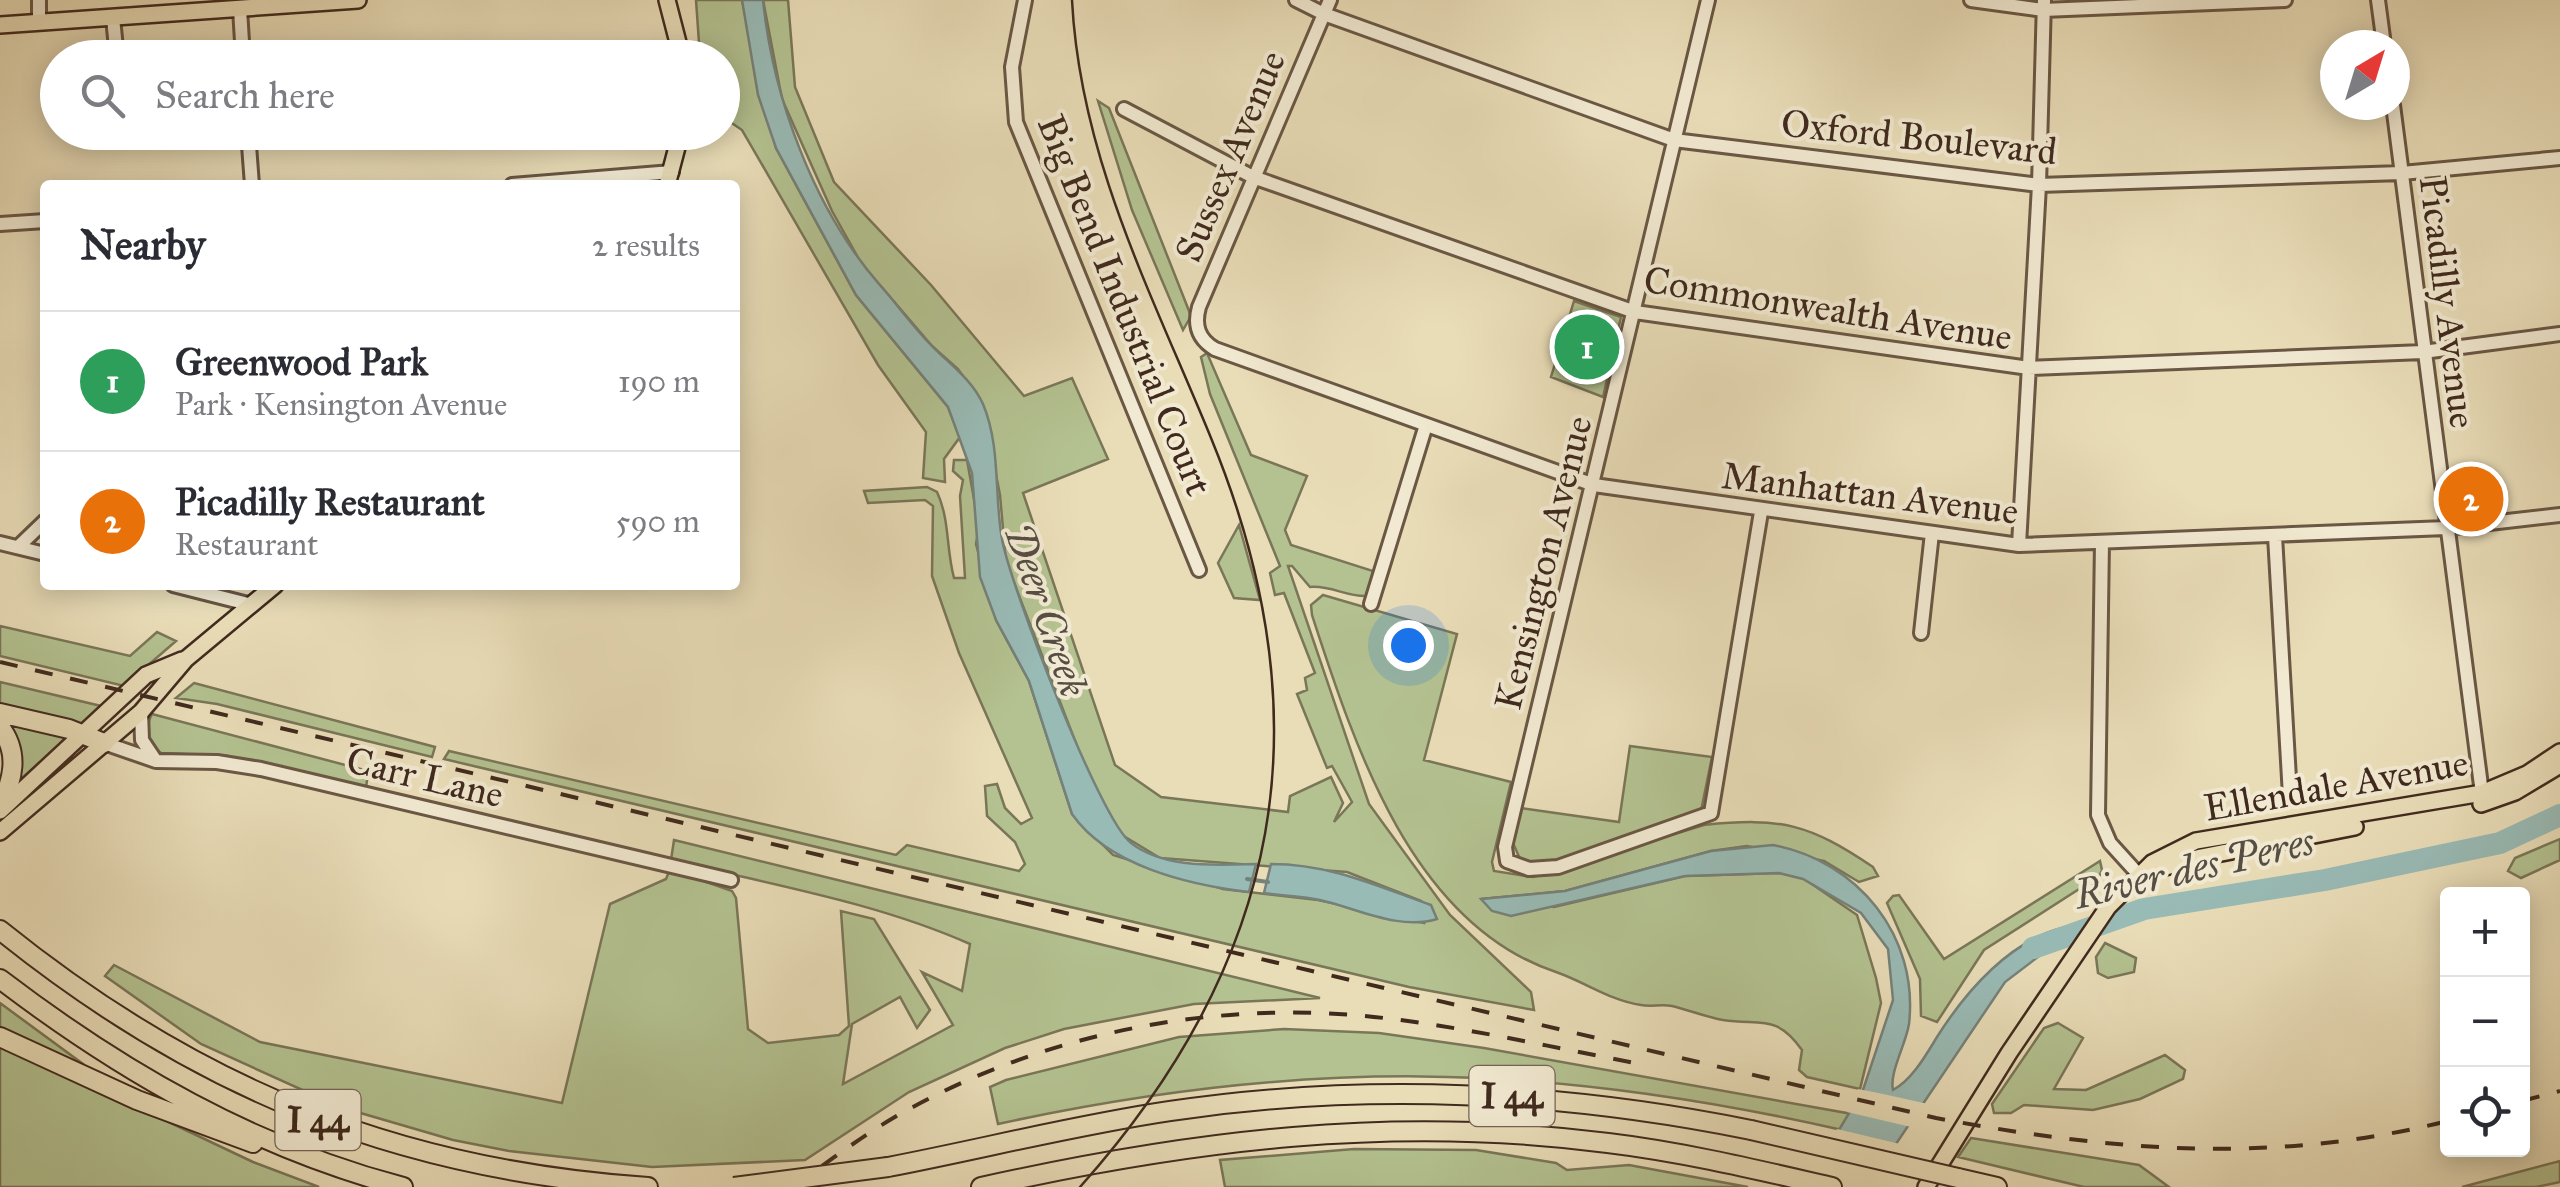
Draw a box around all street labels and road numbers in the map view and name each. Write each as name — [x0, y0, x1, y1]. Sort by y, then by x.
street label: Sussex Avenue — [1165, 44, 1295, 268]
street label: Oxford Boulevard — [1779, 100, 2059, 174]
street label: Big Bend Industrial Court — [1028, 108, 1222, 502]
street label: Picadilly Avenue — [2410, 173, 2486, 431]
street label: Commonwealth Avenue — [1641, 256, 2015, 360]
street label: Kensington Avenue — [1484, 411, 1602, 715]
street label: Manhattan Avenue — [1719, 452, 2021, 534]
street label: Carr Lane — [342, 737, 508, 817]
street label: Ellendale Avenue — [2200, 739, 2472, 831]
road number: I 44 — [1470, 1066, 1554, 1126]
road number: I 44 — [276, 1090, 360, 1150]

